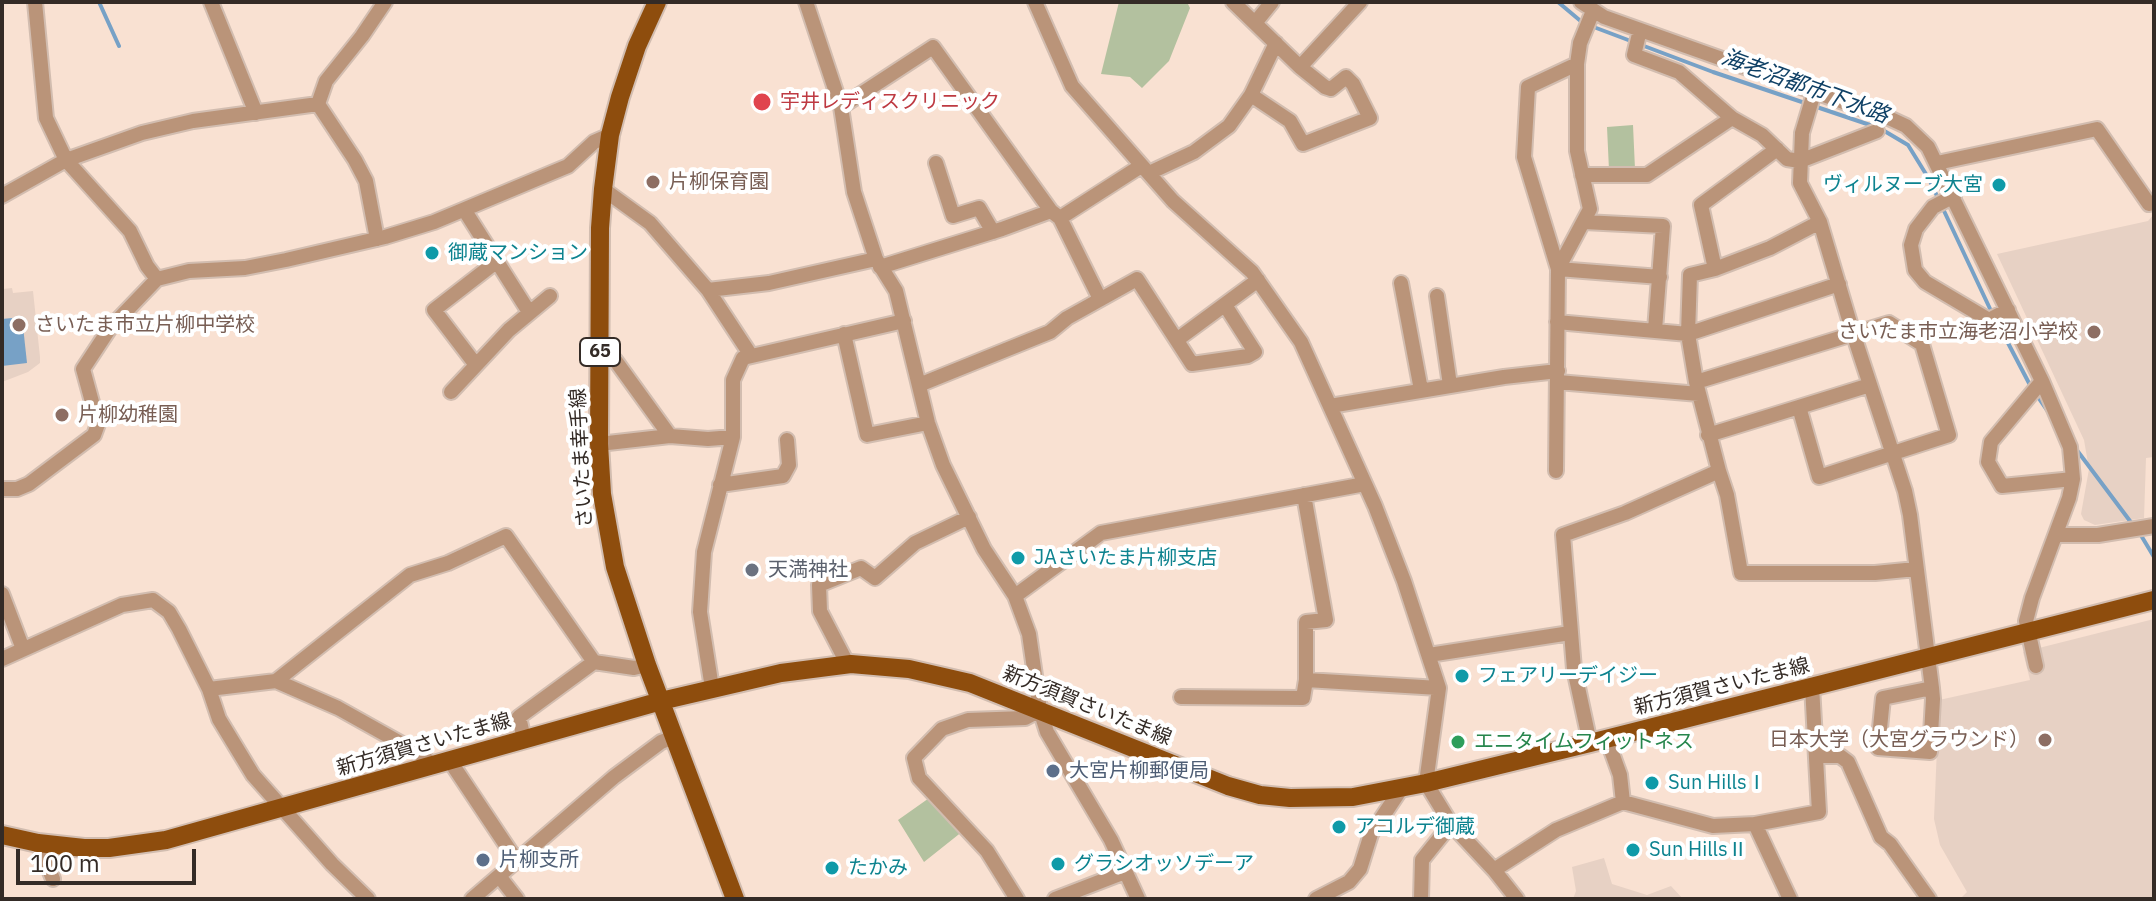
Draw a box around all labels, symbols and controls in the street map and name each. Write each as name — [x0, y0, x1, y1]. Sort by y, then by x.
water label: 海老沼都市下水路 — [1718, 44, 1892, 130]
place label: 宇井レディスクリニック — [780, 90, 1000, 114]
marker: 宇井レディスクリニック — [751, 91, 773, 113]
place label: 片柳保育園 — [669, 170, 769, 194]
marker: 片柳保育園 — [644, 173, 662, 191]
place label: ヴィルヌーブ大宮 — [1823, 173, 1983, 197]
marker: ヴィルヌーブ大宮 — [1990, 176, 2008, 194]
place label: 御蔵マンション — [448, 241, 588, 265]
marker: 御蔵マンション — [423, 244, 441, 262]
place label: さいたま市立片柳中学校 — [35, 313, 255, 337]
marker: さいたま市立片柳中学校 — [10, 316, 28, 334]
place label: さいたま市立海老沼小学校 — [1838, 320, 2078, 344]
marker: さいたま市立海老沼小学校 — [2085, 323, 2103, 341]
road number: 65 — [580, 338, 620, 366]
street label: さいたま幸手線 — [566, 387, 598, 529]
place label: 片柳幼稚園 — [78, 403, 178, 427]
marker: 片柳幼稚園 — [53, 406, 71, 424]
place label: JAさいたま片柳支店 — [1034, 546, 1217, 570]
marker: JAさいたま片柳支店 — [1009, 549, 1027, 567]
place label: 天満神社 — [768, 558, 848, 582]
marker: 天満神社 — [743, 561, 761, 579]
street label: 新方須賀さいたま線 — [1632, 654, 1812, 720]
street label: 新方須賀さいたま線 — [999, 661, 1175, 751]
place label: フェアリーデイジー — [1478, 664, 1658, 688]
marker: フェアリーデイジー — [1453, 667, 1471, 685]
street label: 新方須賀さいたま線 — [334, 709, 514, 781]
place label: 日本大学（大宮グラウンド） — [1769, 728, 2029, 752]
place label: エニタイムフィットネス — [1474, 730, 1694, 754]
marker: 日本大学（大宮グラウンド） — [2036, 731, 2054, 749]
marker: エニタイムフィットネス — [1449, 733, 1467, 751]
place label: 大宮片柳郵便局 — [1069, 759, 1209, 783]
marker: 大宮片柳郵便局 — [1044, 762, 1062, 780]
place label: Sun HillsⅠ — [1668, 771, 1767, 795]
marker: Sun HillsⅠ — [1643, 774, 1661, 792]
place label: アコルデ御蔵 — [1355, 815, 1475, 839]
marker: アコルデ御蔵 — [1330, 818, 1348, 836]
scale bar — [20, 833, 200, 883]
place label: Sun HillsⅡ — [1649, 838, 1748, 862]
marker: Sun HillsⅡ — [1624, 841, 1642, 859]
text: 100 m — [30, 847, 100, 879]
place label: 片柳支所 — [499, 848, 579, 872]
marker: 片柳支所 — [474, 851, 492, 869]
place label: グラシオッソデーア — [1074, 852, 1254, 876]
marker: グラシオッソデーア — [1049, 855, 1067, 873]
place label: たかみ — [848, 856, 908, 880]
marker: たかみ — [823, 859, 841, 877]

